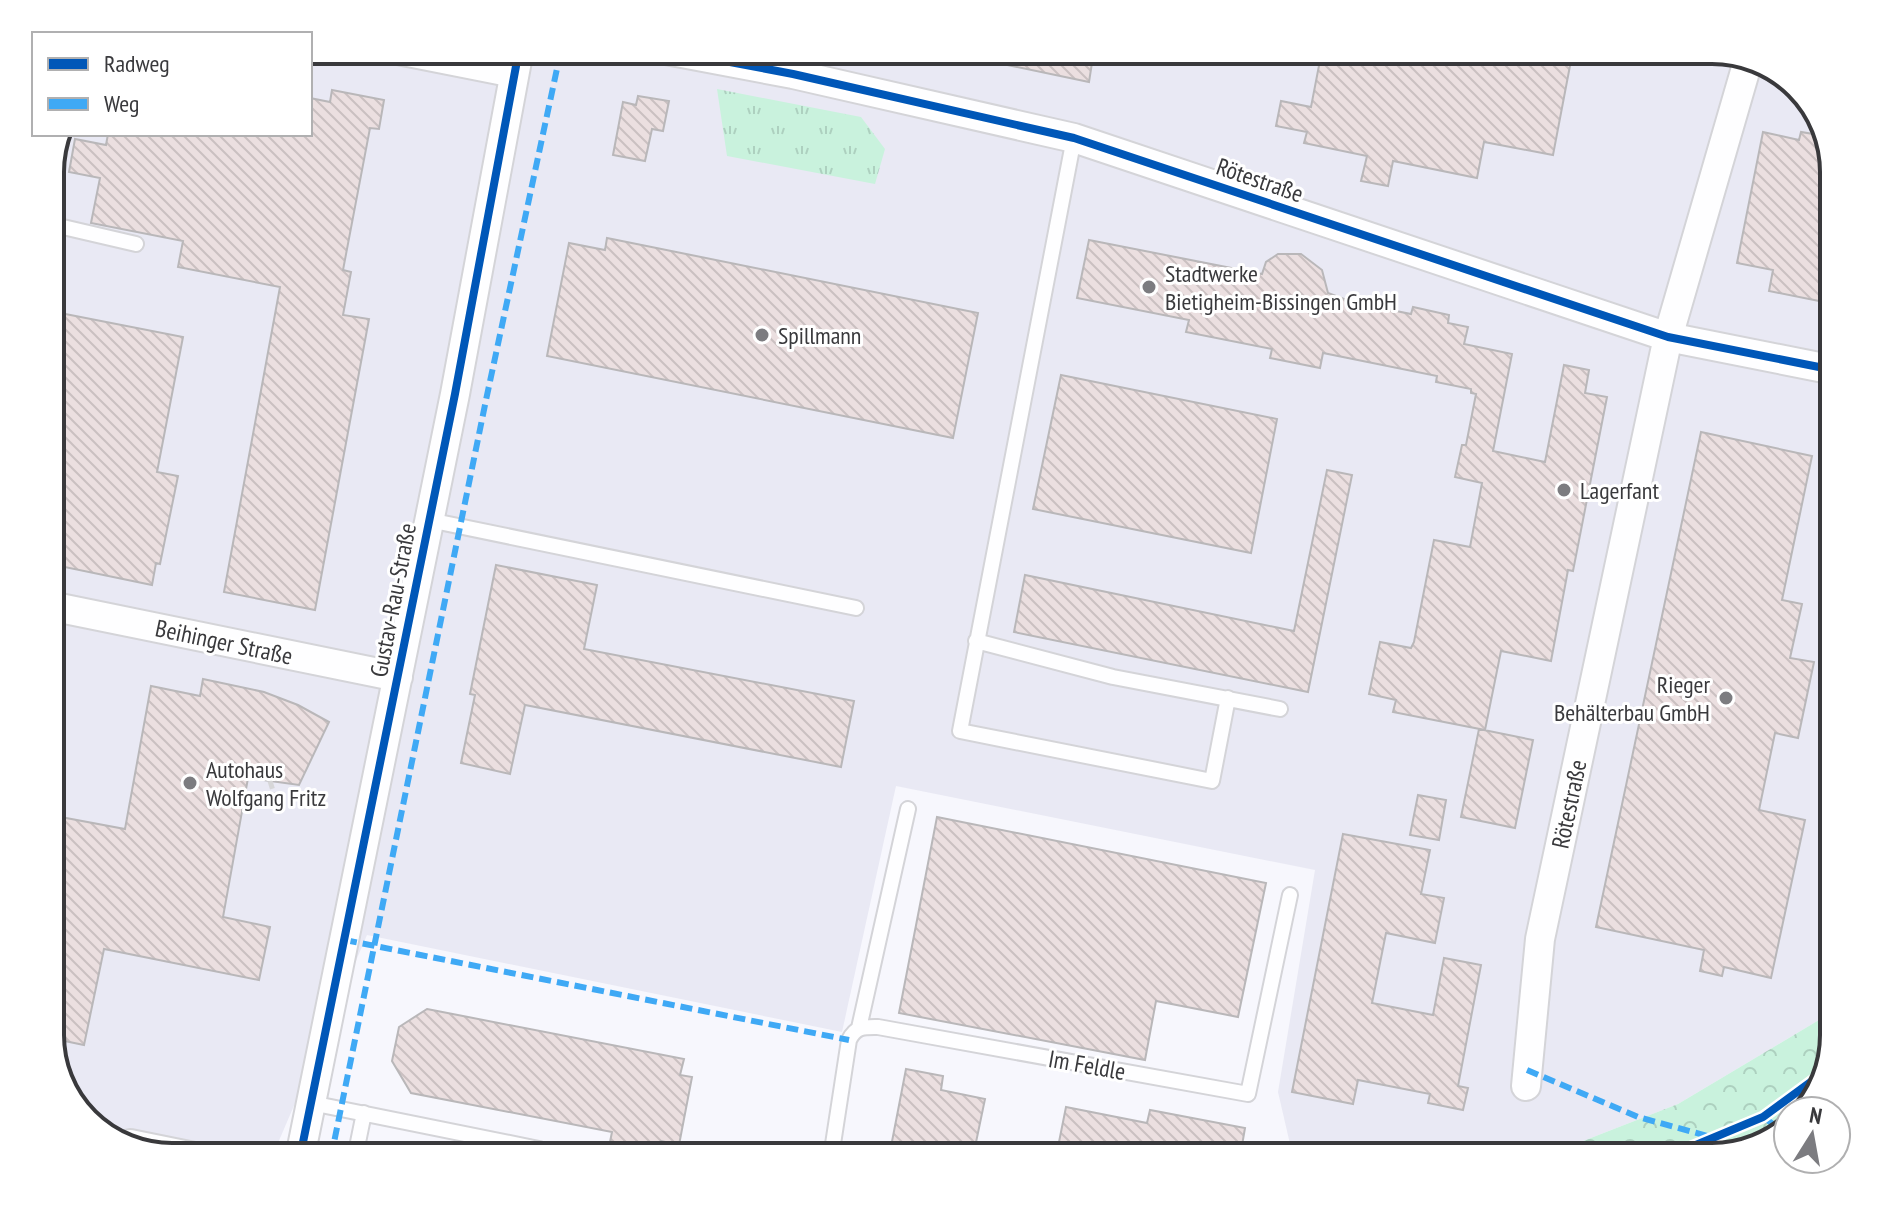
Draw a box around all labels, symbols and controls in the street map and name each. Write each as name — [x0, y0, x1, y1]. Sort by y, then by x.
legend — [32, 32, 312, 136]
text: Radweg — [104, 48, 170, 79]
text: Weg — [104, 88, 139, 119]
street label: Rötestraße — [1213, 151, 1307, 209]
place label: Stadtwerke Bietigheim-Bissingen GmbH — [1165, 258, 1397, 317]
marker: Stadtwerke Bietigheim-Bissingen GmbH — [1140, 278, 1158, 296]
place label: Spillmann — [778, 320, 861, 351]
marker: Spillmann — [753, 326, 771, 344]
place label: Lagerfant — [1580, 475, 1659, 506]
marker: Lagerfant — [1555, 481, 1573, 499]
street label: Gustav-Rau-Straße — [363, 520, 423, 680]
street label: Beihinger Straße — [153, 612, 295, 672]
place label: Rieger Behälterbau GmbH — [1554, 669, 1710, 728]
marker: Rieger Behälterbau GmbH — [1717, 689, 1735, 707]
place label: Autohaus Wolfgang Fritz — [206, 754, 326, 813]
street label: Rötestraße — [1545, 757, 1593, 851]
marker: Autohaus Wolfgang Fritz — [181, 774, 199, 792]
street label: Im Feldle — [1046, 1043, 1128, 1087]
north arrow — [1772, 1095, 1852, 1175]
text: N — [1807, 1100, 1824, 1130]

